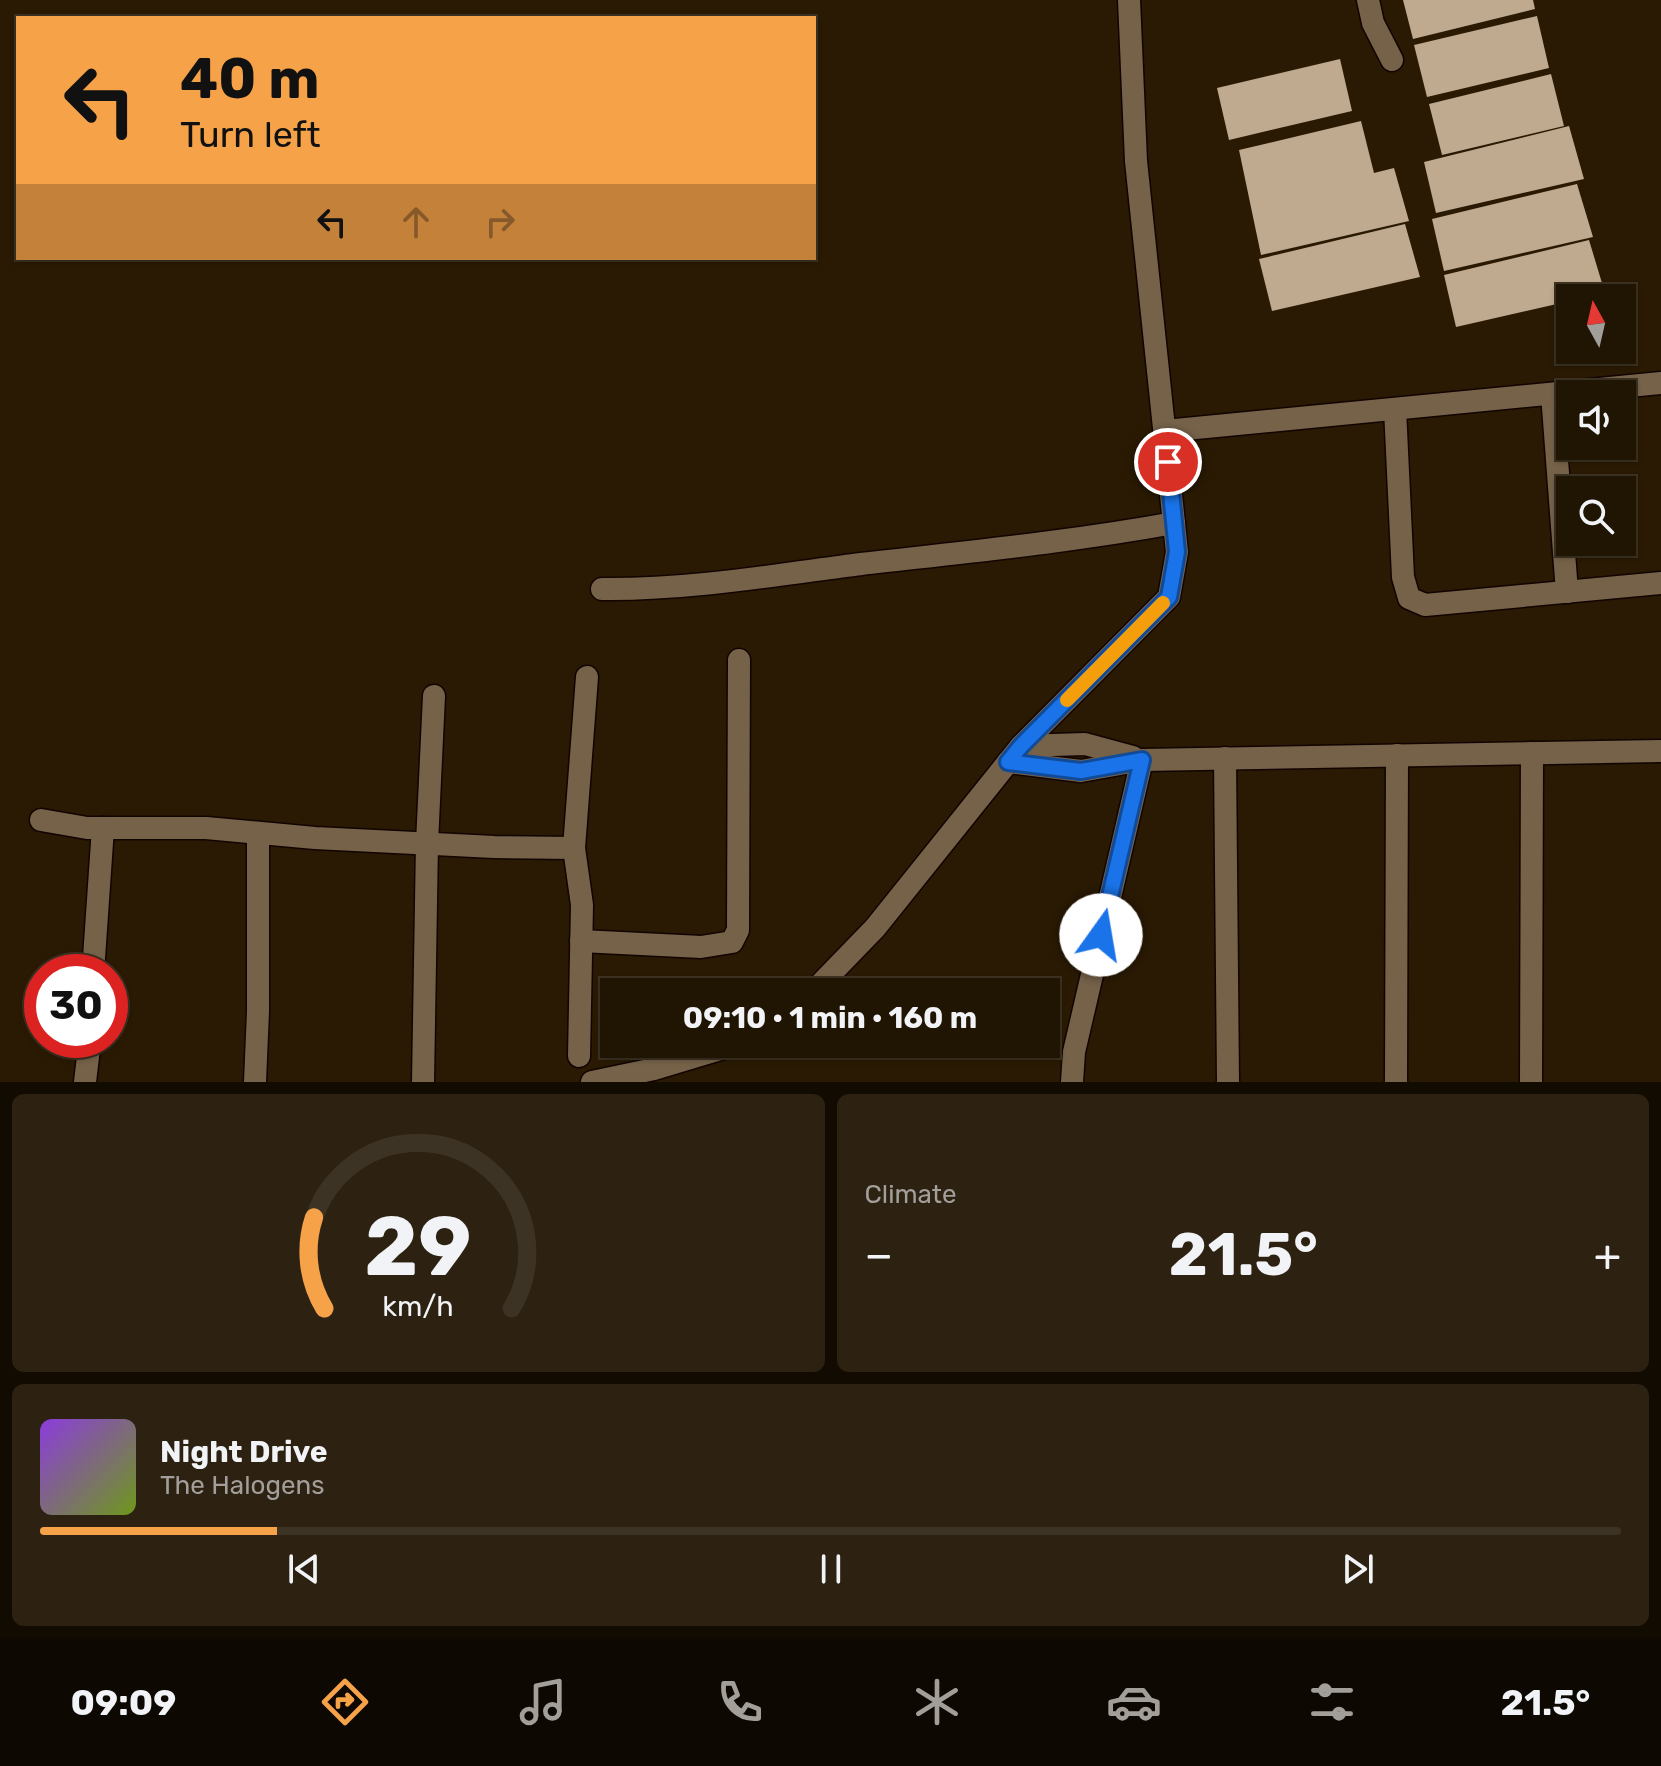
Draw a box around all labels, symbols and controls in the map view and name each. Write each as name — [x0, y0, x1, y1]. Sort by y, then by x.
text: 40 m — [180, 46, 320, 112]
icon: left — [48, 48, 152, 152]
text: Turn left — [180, 113, 321, 156]
icon: left — [310, 200, 354, 244]
icon: ahead — [394, 200, 438, 244]
icon: right — [478, 200, 522, 244]
north arrow — [1556, 284, 1636, 364]
map controls — [1556, 284, 1636, 556]
button: sound — [1556, 380, 1636, 460]
pin — [1134, 428, 1202, 496]
icon: arrive — [1146, 440, 1190, 484]
button: search — [1556, 476, 1636, 556]
position arrow — [1059, 893, 1143, 977]
speed limit sign: 30 — [24, 954, 128, 1058]
text: 09:10 · 1 min · 160 m — [683, 1000, 977, 1036]
text: Climate — [865, 1179, 957, 1210]
text: 29 — [365, 1197, 472, 1296]
text: 21.5° — [1169, 1219, 1318, 1290]
text: − — [865, 1229, 893, 1281]
text: + — [1594, 1229, 1621, 1281]
text: km/h — [383, 1289, 454, 1323]
text: Night Drive — [160, 1434, 328, 1470]
text: The Halogens — [160, 1470, 325, 1501]
icon: previous — [282, 1547, 326, 1591]
icon: pause — [809, 1547, 853, 1591]
icon: next — [1336, 1547, 1380, 1591]
icon: directions — [317, 1674, 373, 1730]
icon: music — [515, 1674, 571, 1730]
icon: phone — [712, 1674, 768, 1730]
icon: climate — [909, 1674, 965, 1730]
icon: car — [1106, 1674, 1162, 1730]
icon: filters — [1304, 1674, 1360, 1730]
text: 09:09 — [71, 1681, 176, 1724]
text: 21.5° — [1501, 1681, 1590, 1724]

